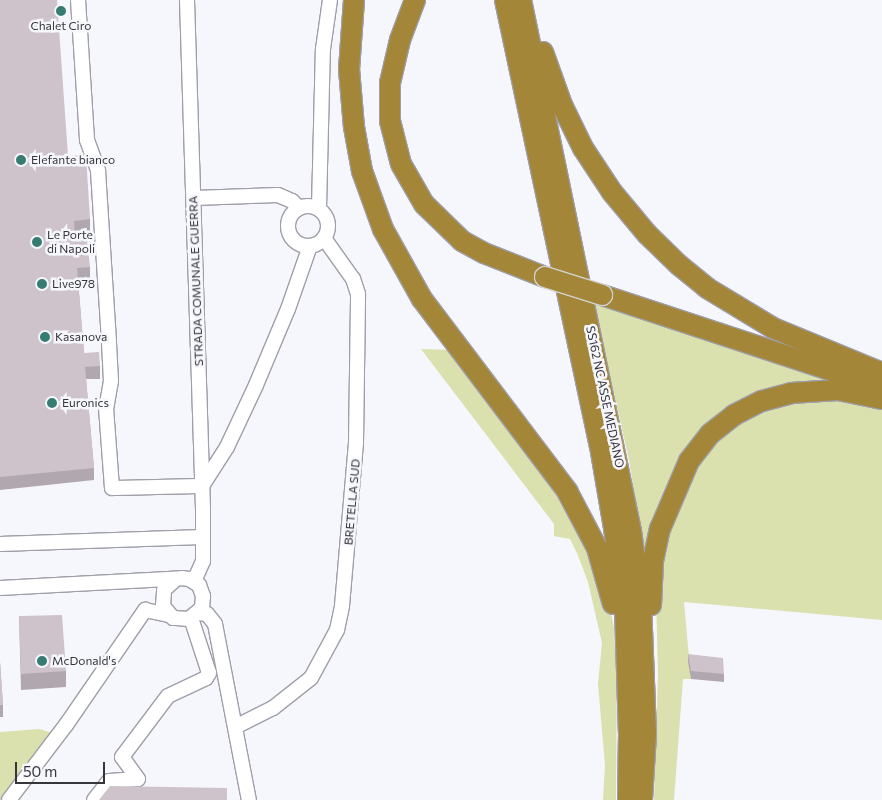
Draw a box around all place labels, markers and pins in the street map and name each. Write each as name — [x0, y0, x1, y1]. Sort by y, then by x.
marker: Chalet Ciro — [55, 5, 67, 17]
place label: Chalet Ciro — [31, 19, 91, 33]
place label: Elefante bianco — [31, 153, 115, 167]
marker: Elefante bianco — [15, 154, 27, 166]
place label: Le Porte di Napoli — [47, 228, 95, 256]
marker: Le Porte di Napoli — [31, 236, 43, 248]
place label: Live978 — [52, 277, 95, 291]
marker: Live978 — [36, 278, 48, 290]
place label: Kasanova — [55, 330, 107, 344]
marker: Kasanova — [39, 331, 51, 343]
place label: Euronics — [62, 396, 109, 410]
marker: Euronics — [46, 397, 58, 409]
place label: McDonald's — [52, 654, 116, 668]
marker: McDonald's — [36, 655, 48, 667]

